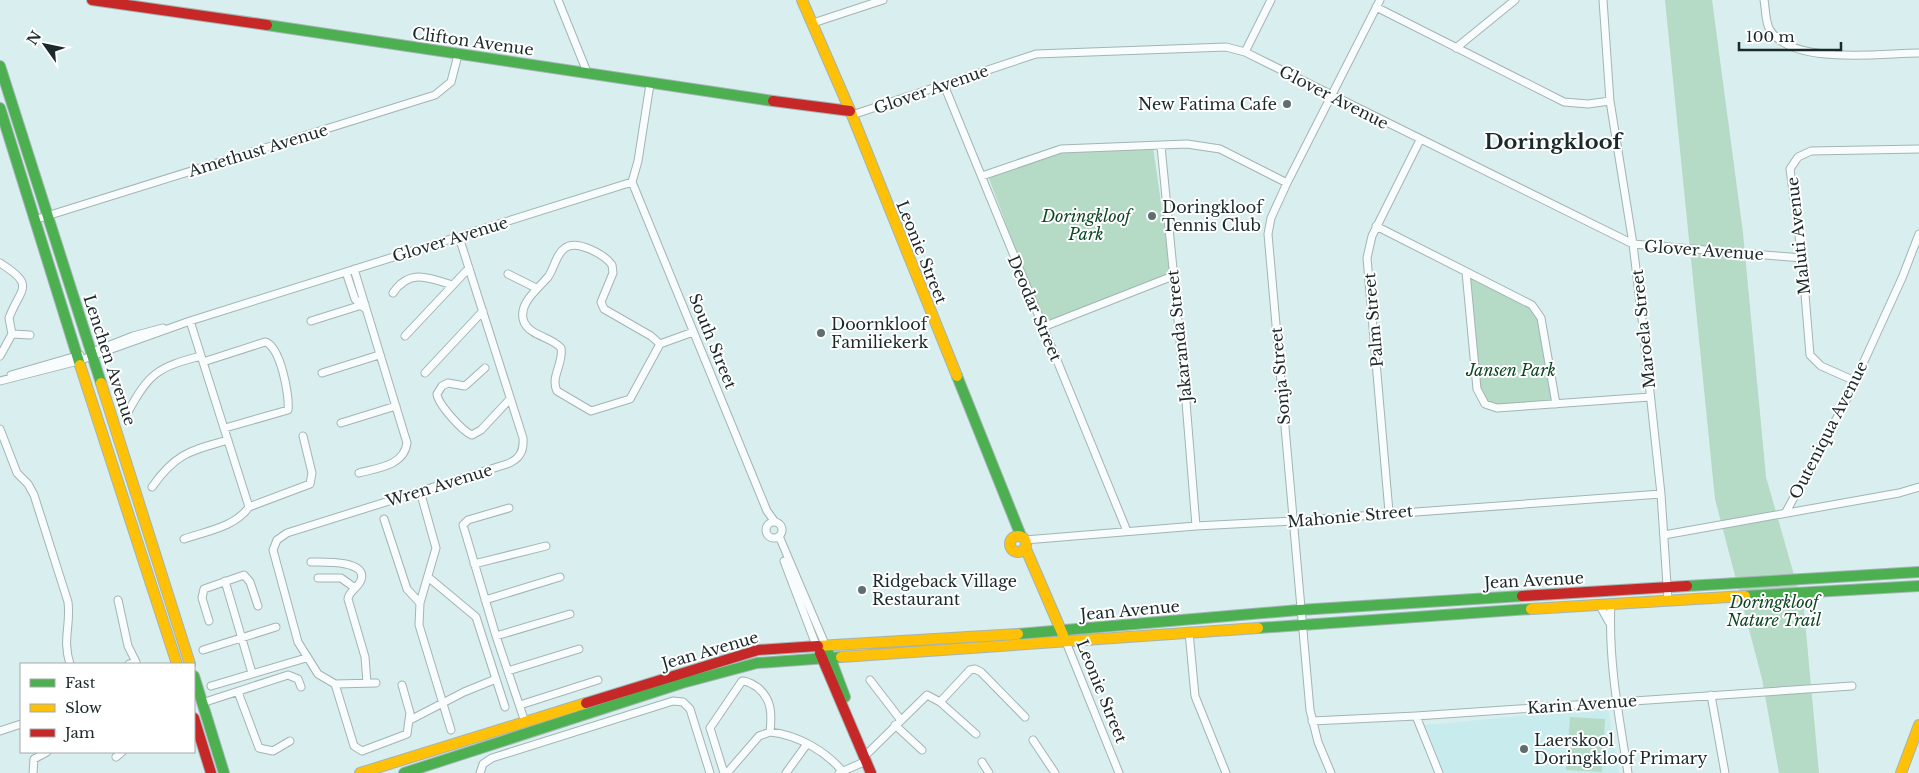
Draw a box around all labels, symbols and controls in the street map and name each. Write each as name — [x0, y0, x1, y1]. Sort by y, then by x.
north arrow — [20, 20, 70, 70]
scale bar — [1739, 20, 1842, 52]
street label: Clifton Avenue — [411, 23, 535, 59]
text: N — [23, 27, 45, 48]
text: 100 m — [1746, 27, 1795, 46]
street label: Glover Avenue — [871, 60, 991, 118]
street label: Glover Avenue — [1276, 61, 1392, 133]
place label: New Fatima Cafe — [1138, 94, 1277, 114]
marker: New Fatima Cafe — [1281, 98, 1293, 110]
street label: Amethust Avenue — [185, 119, 330, 181]
district label: Doringkloof — [1484, 129, 1625, 155]
street label: Maluti Avenue — [1782, 176, 1814, 296]
street label: Leonie Street — [892, 197, 952, 307]
place label: Doringkloof Tennis Club — [1162, 197, 1265, 235]
park label: Doringkloof Park — [1041, 206, 1134, 244]
marker: Doringkloof Tennis Club — [1146, 210, 1158, 222]
street label: Glover Avenue — [390, 212, 510, 266]
street label: Glover Avenue — [1643, 236, 1765, 264]
street label: Deodar Street — [1004, 252, 1066, 364]
street label: Maroela Street — [1627, 268, 1659, 390]
street label: Jakaranda Street — [1162, 269, 1196, 405]
street label: Palm Street — [1359, 272, 1387, 368]
street label: South Street — [685, 290, 741, 392]
street label: Lenchen Avenue — [79, 292, 141, 428]
place label: Doornkloof Familiekerk — [831, 314, 930, 352]
street label: Sonja Street — [1266, 326, 1294, 426]
marker: Doornkloof Familiekerk — [815, 327, 827, 339]
street label: Outeniqua Avenue — [1785, 358, 1871, 502]
park label: Jansen Park — [1465, 360, 1556, 380]
street label: Wren Avenue — [382, 459, 495, 511]
street label: Mahonie Street — [1286, 501, 1414, 531]
street label: Jean Avenue — [1482, 567, 1584, 593]
place label: Ridgeback Village Restaurant — [872, 571, 1017, 609]
marker: Ridgeback Village Restaurant — [856, 584, 868, 596]
park label: Doringkloof Nature Trail — [1726, 592, 1822, 630]
street label: Jean Avenue — [1077, 596, 1181, 624]
street label: Jean Avenue — [657, 627, 761, 674]
street label: Leonie Street — [1072, 636, 1132, 746]
legend — [20, 663, 195, 753]
text: Fast — [65, 673, 96, 692]
street label: Karin Avenue — [1526, 690, 1638, 718]
text: Slow — [65, 698, 102, 717]
text: Jam — [63, 723, 95, 742]
place label: Laerskool Doringkloof Primary — [1534, 730, 1708, 768]
marker: Laerskool Doringkloof Primary — [1518, 743, 1530, 755]

